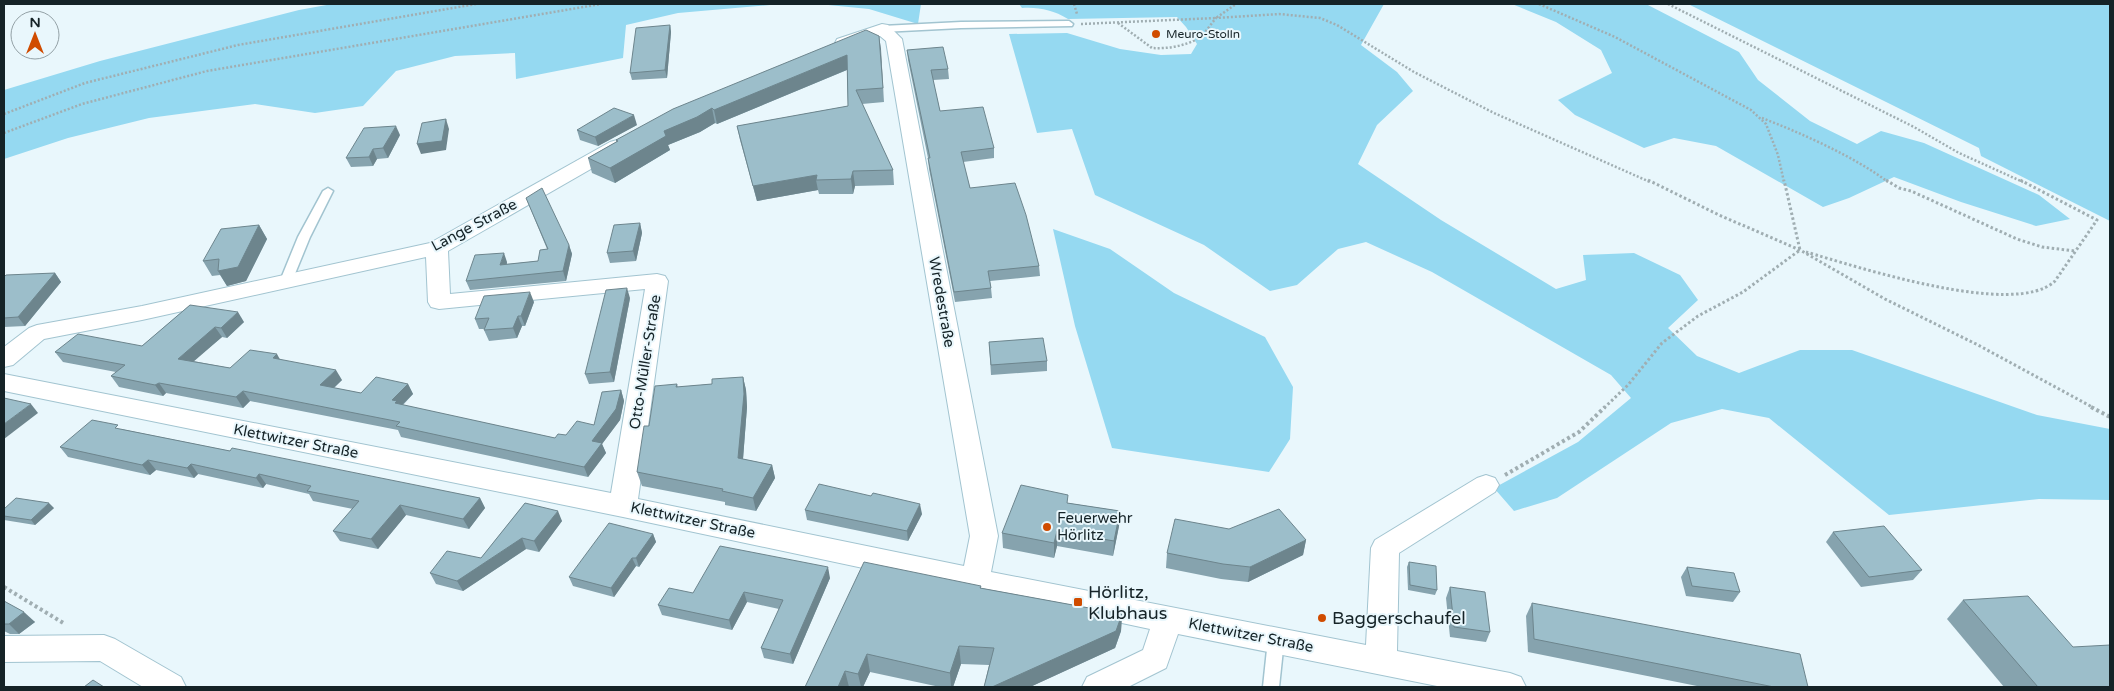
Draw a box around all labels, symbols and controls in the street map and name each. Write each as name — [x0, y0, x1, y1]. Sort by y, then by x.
north arrow — [10, 10, 60, 60]
text: N — [29, 14, 41, 31]
place label: Meuro-Stolln — [1166, 27, 1240, 41]
marker: Meuro-Stolln — [1150, 28, 1162, 40]
street label: Lange Straße — [428, 195, 520, 255]
street label: Wredestraße — [925, 255, 959, 349]
street label: Otto-Müller-Straße — [625, 293, 665, 431]
street label: Klettwitzer Straße — [232, 420, 360, 462]
street label: Klettwitzer Straße — [629, 498, 757, 542]
place label: Feuerwehr Hörlitz — [1057, 509, 1133, 544]
marker: Feuerwehr Hörlitz — [1041, 521, 1053, 533]
place label: Hörlitz, Klubhaus — [1088, 581, 1167, 624]
marker: Hörlitz, Klubhaus — [1072, 596, 1084, 608]
place label: Baggerschaufel — [1332, 607, 1466, 629]
marker: Baggerschaufel — [1316, 612, 1328, 624]
street label: Klettwitzer Straße — [1187, 614, 1315, 656]

